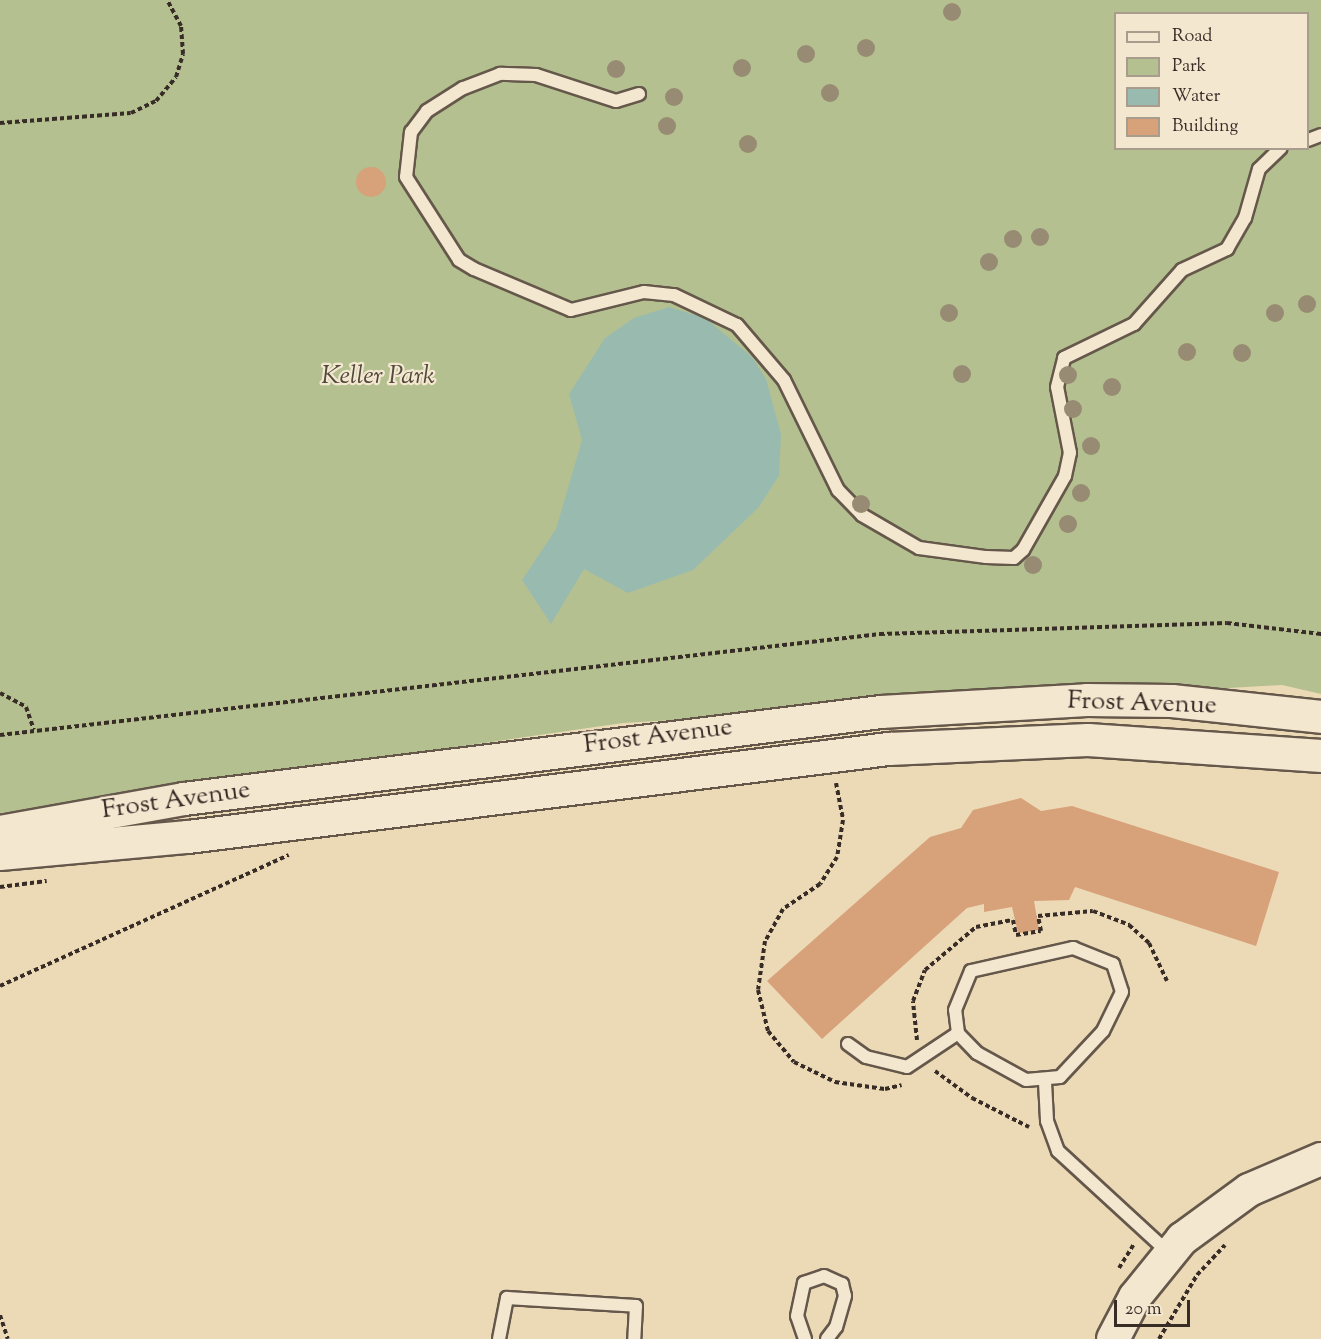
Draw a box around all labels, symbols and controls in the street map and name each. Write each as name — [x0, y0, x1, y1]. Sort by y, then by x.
legend — [1114, 12, 1309, 150]
text: Road — [1172, 24, 1212, 50]
text: Park — [1172, 54, 1206, 80]
text: Water — [1172, 84, 1220, 110]
text: Building — [1172, 114, 1238, 140]
park label: Keller Park — [321, 361, 435, 393]
street label: Frost Avenue — [1067, 686, 1217, 722]
street label: Frost Avenue — [582, 712, 734, 762]
street label: Frost Avenue — [100, 775, 252, 827]
scale bar — [1117, 1288, 1194, 1326]
text: 20 m — [1125, 1297, 1162, 1323]

